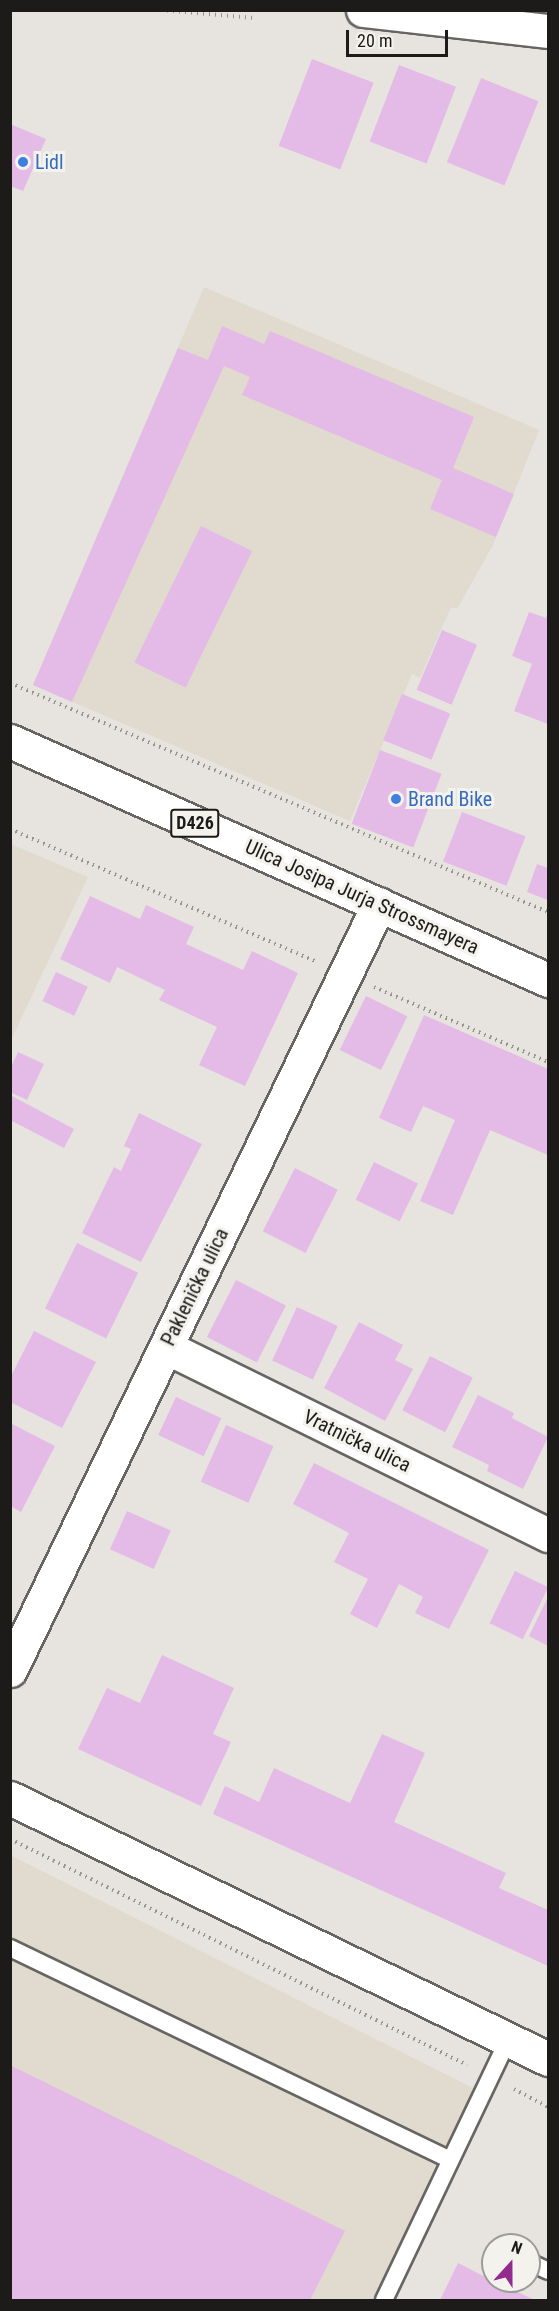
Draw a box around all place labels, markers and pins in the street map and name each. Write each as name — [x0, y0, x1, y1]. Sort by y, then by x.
place label: Lidl — [35, 150, 64, 174]
marker: Lidl — [16, 155, 30, 169]
place label: Brand Bike — [408, 787, 492, 811]
marker: Brand Bike — [389, 792, 403, 806]

